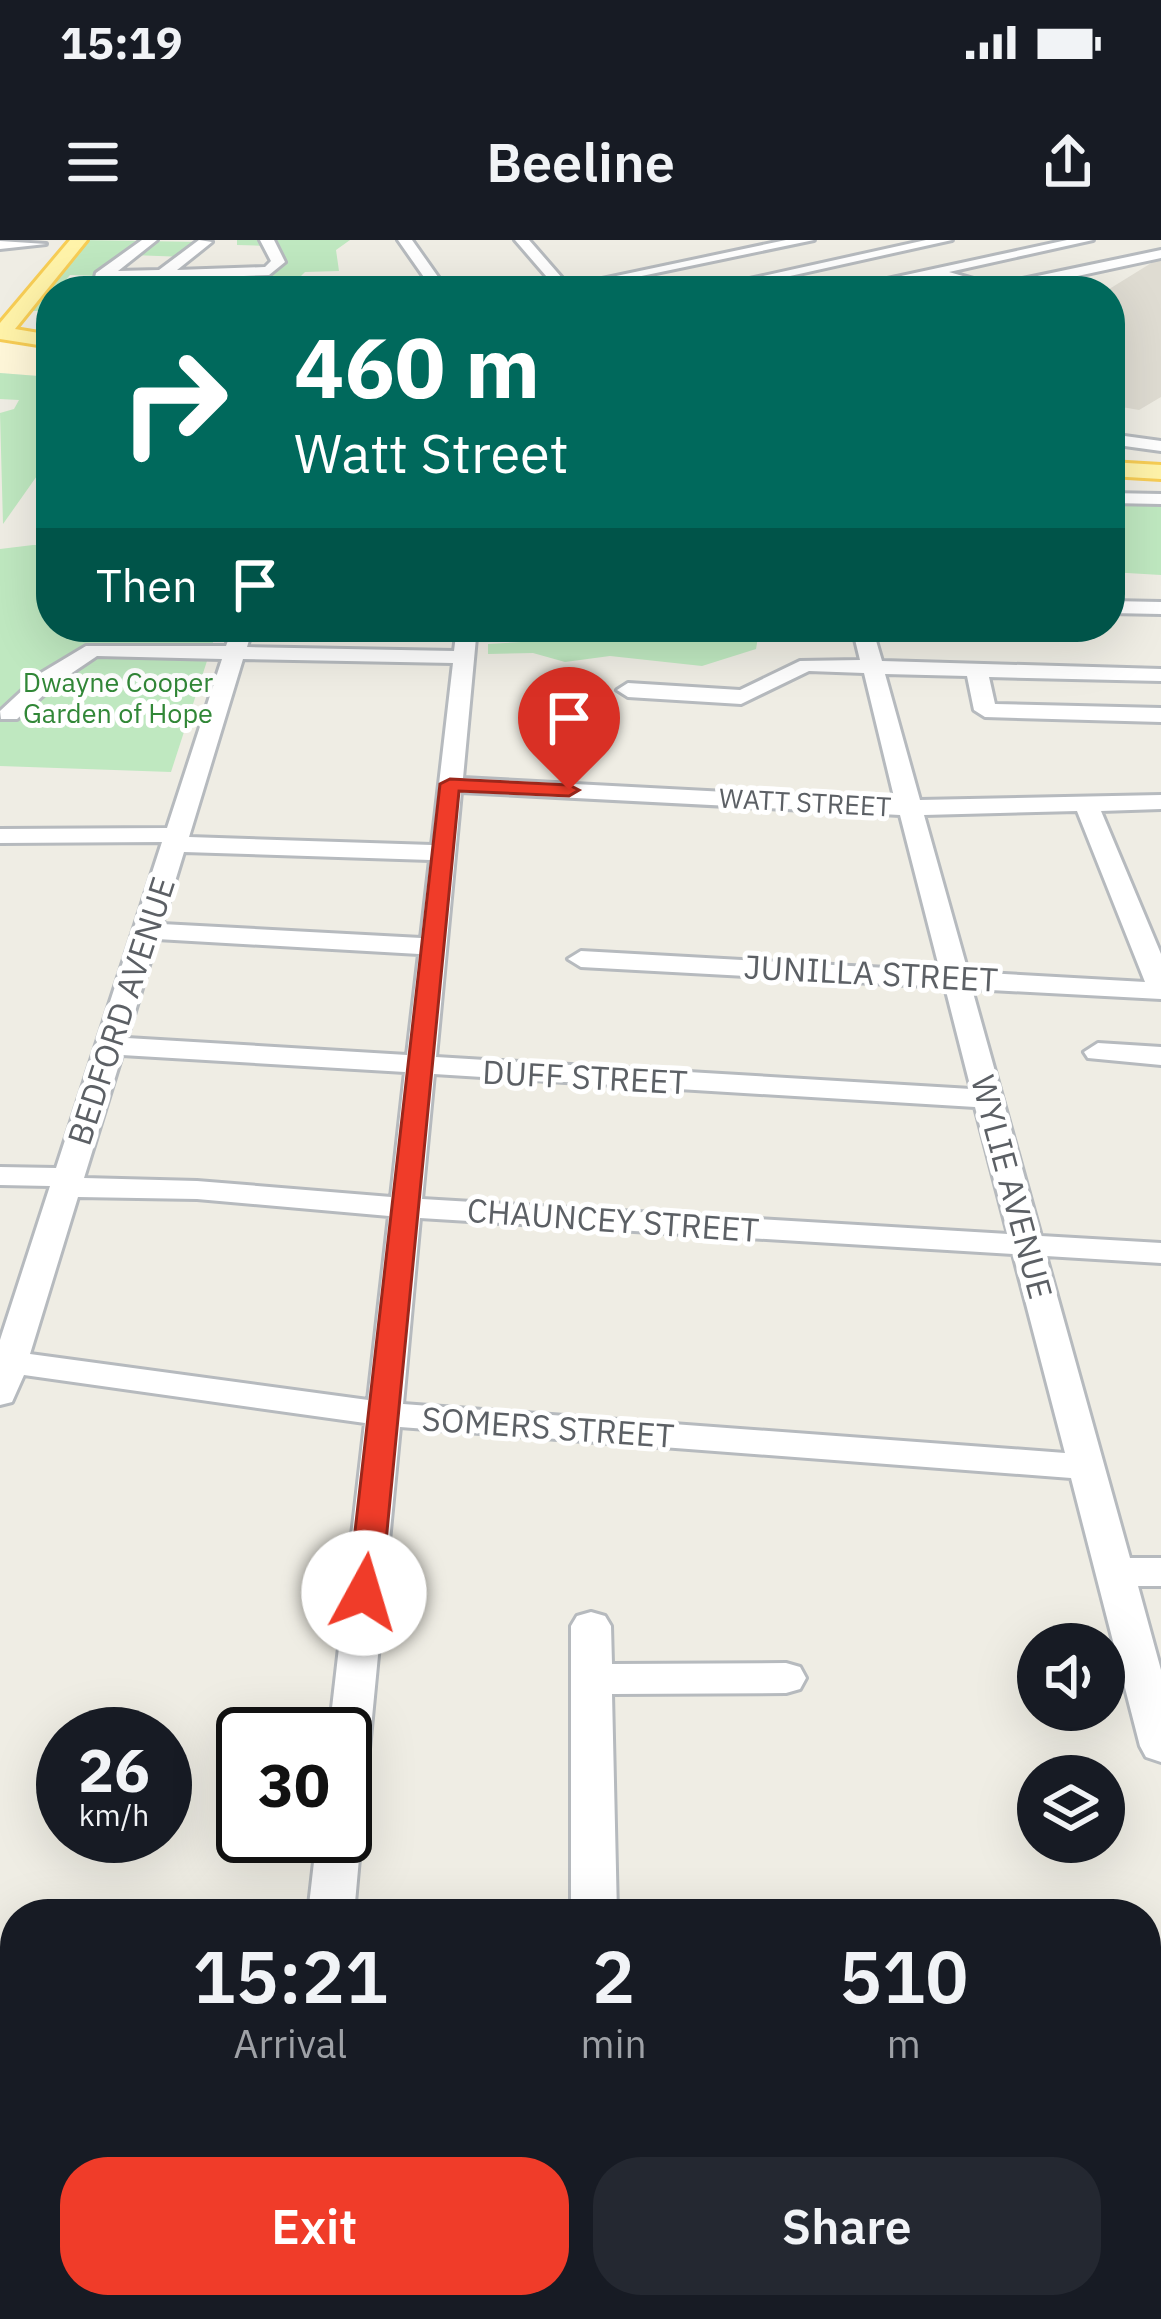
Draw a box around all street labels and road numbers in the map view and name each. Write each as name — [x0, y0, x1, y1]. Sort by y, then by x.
street label: WATT STREET — [718, 780, 892, 823]
street label: BEDFORD AVENUE — [57, 871, 184, 1150]
street label: JUNILLA STREET — [743, 944, 999, 1001]
street label: DUFF STREET — [481, 1050, 689, 1103]
street label: WYLIE AVENUE — [962, 1070, 1063, 1304]
street label: CHAUNCEY STREET — [466, 1188, 761, 1251]
street label: SOMERS STREET — [420, 1396, 676, 1457]

